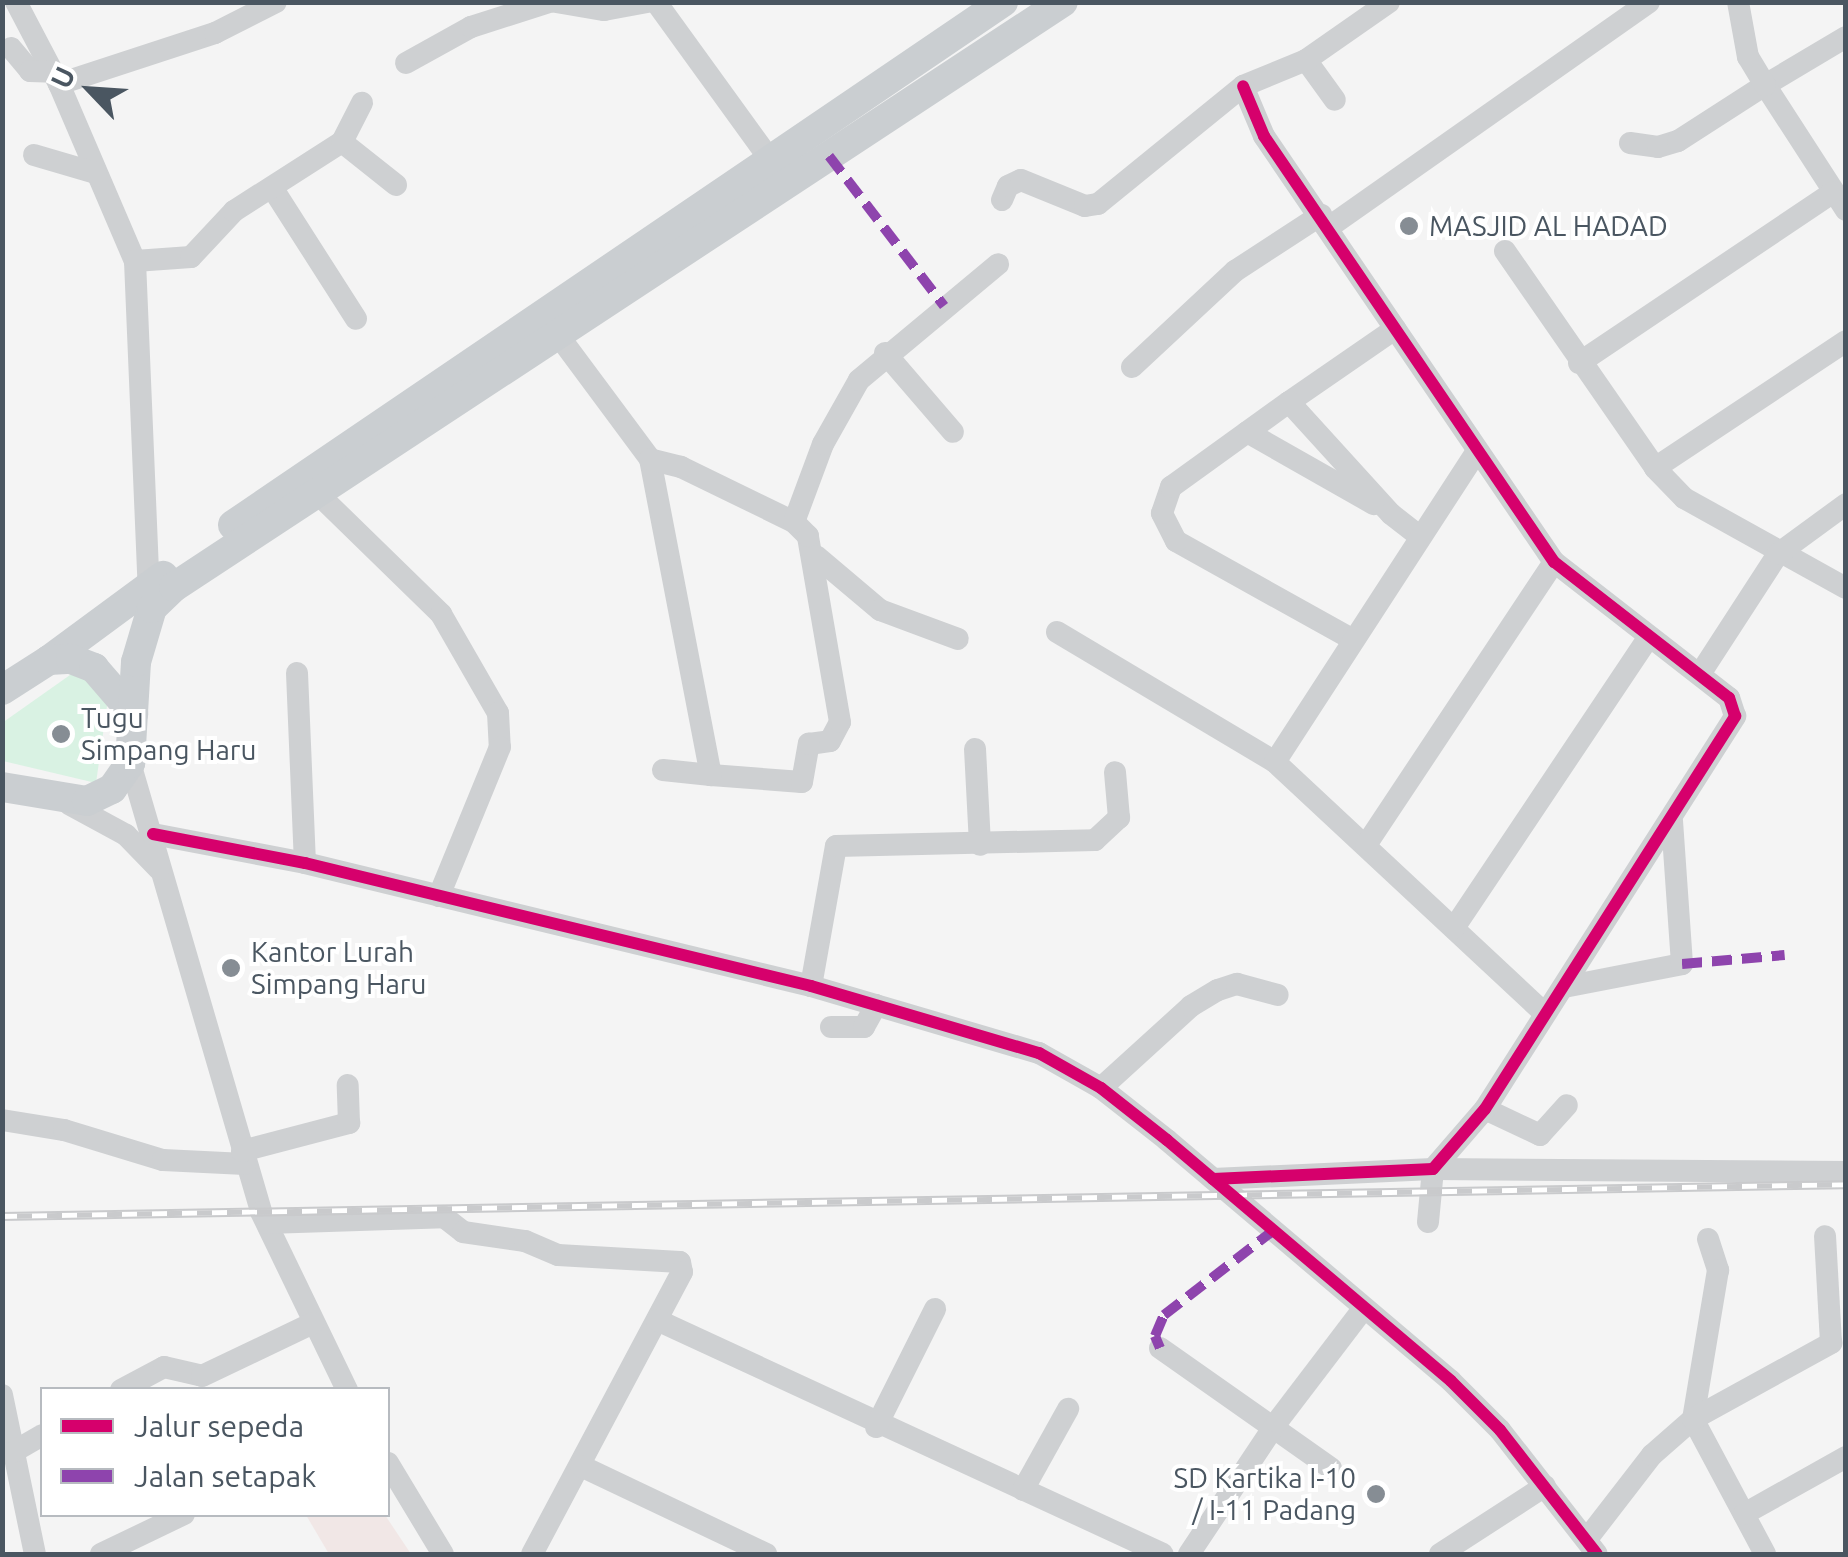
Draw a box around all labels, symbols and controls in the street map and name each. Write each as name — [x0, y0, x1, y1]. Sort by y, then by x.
north arrow — [40, 40, 140, 140]
text: U — [44, 62, 81, 93]
place label: MASJID AL HADAD — [1429, 209, 1668, 243]
marker: MASJID AL HADAD — [1398, 215, 1420, 237]
place label: Tugu Simpang Haru — [81, 701, 256, 767]
marker: Tugu Simpang Haru — [50, 723, 72, 745]
place label: Kantor Lurah Simpang Haru — [251, 935, 426, 1001]
marker: Kantor Lurah Simpang Haru — [220, 957, 242, 979]
legend — [40, 1387, 390, 1517]
text: Jalur sepeda — [134, 1409, 304, 1443]
text: Jalan setapak — [134, 1459, 316, 1493]
place label: SD Kartika I-10 / I-11 Padang — [1174, 1461, 1356, 1527]
marker: SD Kartika I-10 / I-11 Padang — [1365, 1483, 1387, 1505]

